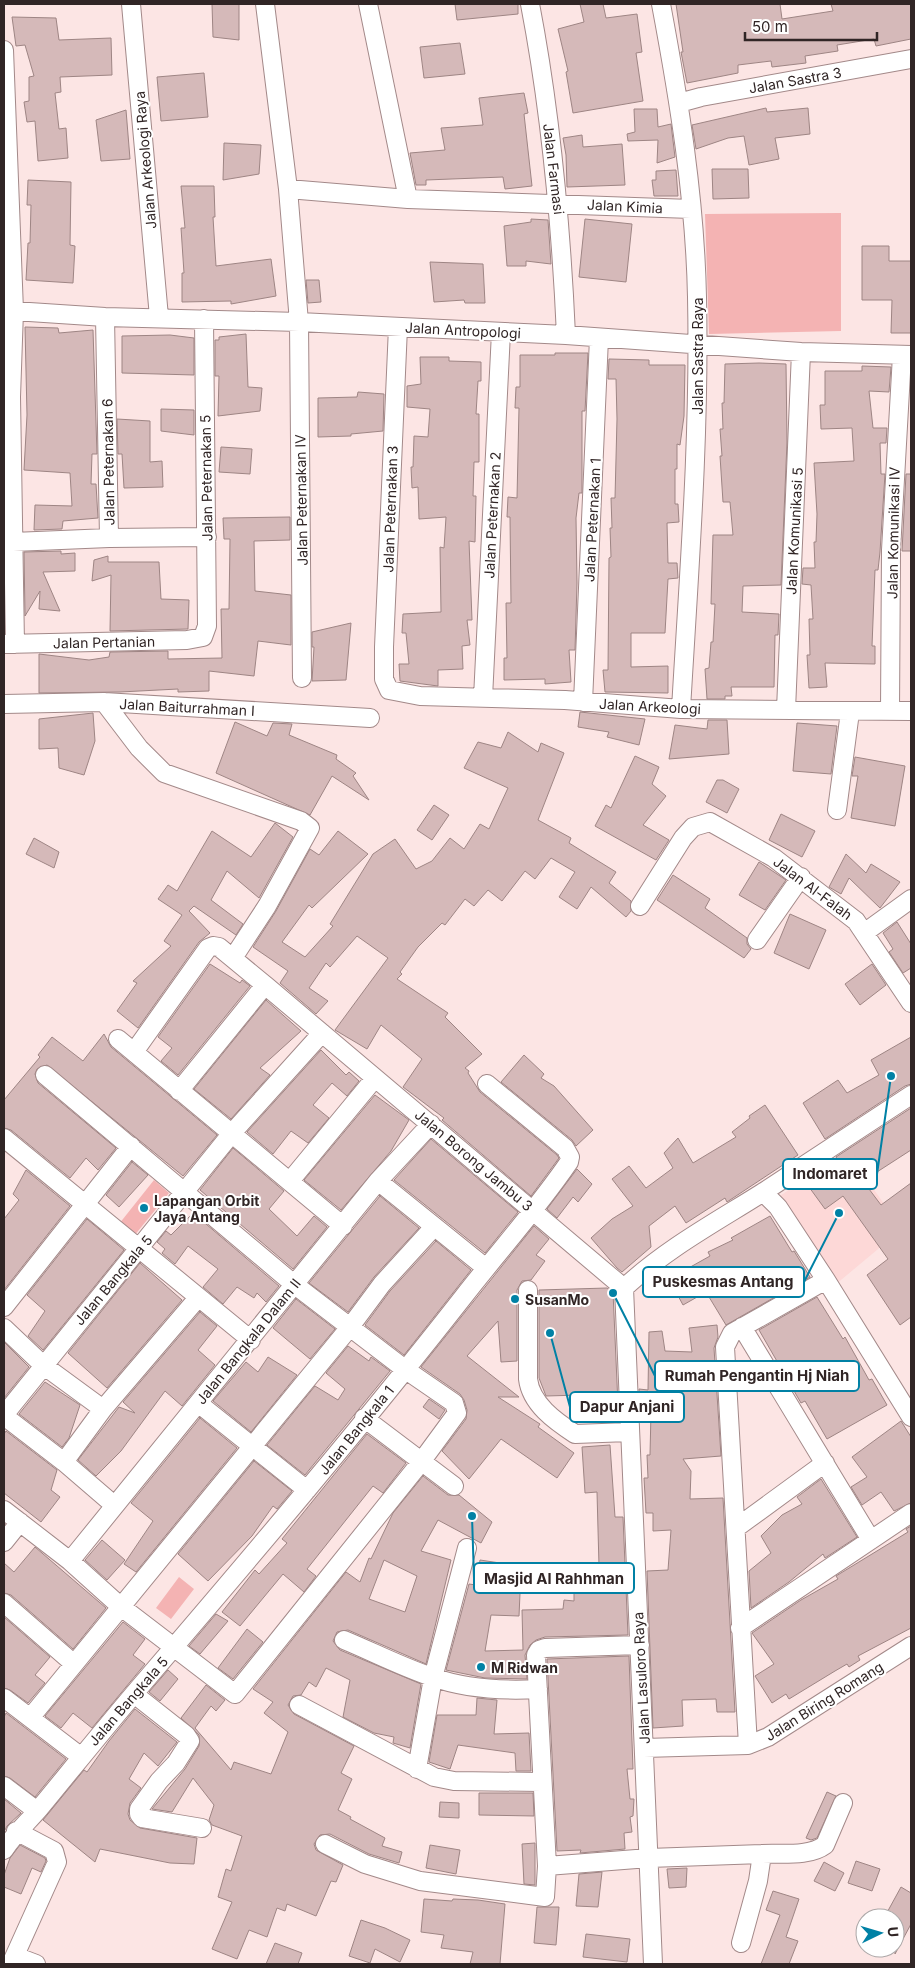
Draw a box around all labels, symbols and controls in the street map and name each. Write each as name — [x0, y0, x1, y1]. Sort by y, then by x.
scale bar — [745, 10, 878, 42]
text: 50 m — [752, 17, 788, 36]
street label: Jalan Sastra 3 — [747, 63, 843, 97]
street label: Jalan Arkeologi Raya — [131, 90, 159, 230]
street label: Jalan Farmasi — [540, 123, 568, 215]
street label: Jalan Kimia — [587, 196, 663, 216]
street label: Jalan Sastra Raya — [689, 297, 706, 415]
street label: Jalan Antropologi — [405, 318, 521, 342]
street label: Jalan Peternakan 6 — [98, 398, 118, 526]
street label: Jalan Peternakan 5 — [196, 414, 216, 542]
street label: Jalan Peternakan IV — [291, 434, 311, 566]
street label: Jalan Peternakan 3 — [379, 445, 401, 573]
street label: Jalan Peternakan 2 — [480, 451, 504, 579]
street label: Jalan Peternakan 1 — [580, 458, 604, 582]
street label: Jalan Komunikasi IV — [883, 466, 903, 599]
street label: Jalan Komunikasi 5 — [782, 467, 806, 595]
street label: Jalan Pertanian — [53, 633, 155, 651]
street label: Jalan Baiturrahman I — [119, 695, 255, 719]
street label: Jalan Arkeologi — [599, 695, 701, 717]
street label: Jalan Al-Falah — [770, 853, 856, 923]
street label: Jalan Borong Jambu 3 — [412, 1106, 536, 1214]
callout: Indomaret — [783, 1159, 877, 1189]
text: Indomaret — [793, 1164, 868, 1183]
place label: Lapangan Orbit Jaya Antang — [154, 1192, 259, 1225]
marker: Lapangan Orbit Jaya Antang — [138, 1202, 150, 1214]
street label: Jalan Bangkala 5 — [70, 1231, 156, 1329]
callout: Puskesmas Antang — [643, 1267, 804, 1297]
text: Puskesmas Antang — [652, 1272, 794, 1291]
street label: Jalan Bangkala Dalam II — [192, 1275, 304, 1407]
place label: SusanMo — [525, 1291, 590, 1308]
marker: SusanMo — [509, 1293, 521, 1305]
callout: Rumah Pengantin Hj Niah — [655, 1361, 859, 1391]
text: Rumah Pengantin Hj Niah — [665, 1366, 849, 1385]
street label: Jalan Bangkala 1 — [315, 1382, 397, 1478]
callout: Dapur Anjani — [570, 1392, 684, 1422]
text: Dapur Anjani — [580, 1397, 674, 1416]
callout: Masjid Al Rahhman — [474, 1563, 634, 1593]
text: Masjid Al Rahhman — [484, 1569, 624, 1588]
street label: Jalan Lasuloro Raya — [629, 1612, 653, 1744]
street label: Jalan Bangkala 5 — [85, 1653, 171, 1749]
street label: Jalan Biring Romang — [762, 1658, 886, 1744]
place label: M Ridwan — [491, 1659, 558, 1676]
marker: M Ridwan — [475, 1661, 487, 1673]
north arrow — [855, 1908, 905, 1958]
text: U — [885, 1926, 902, 1938]

